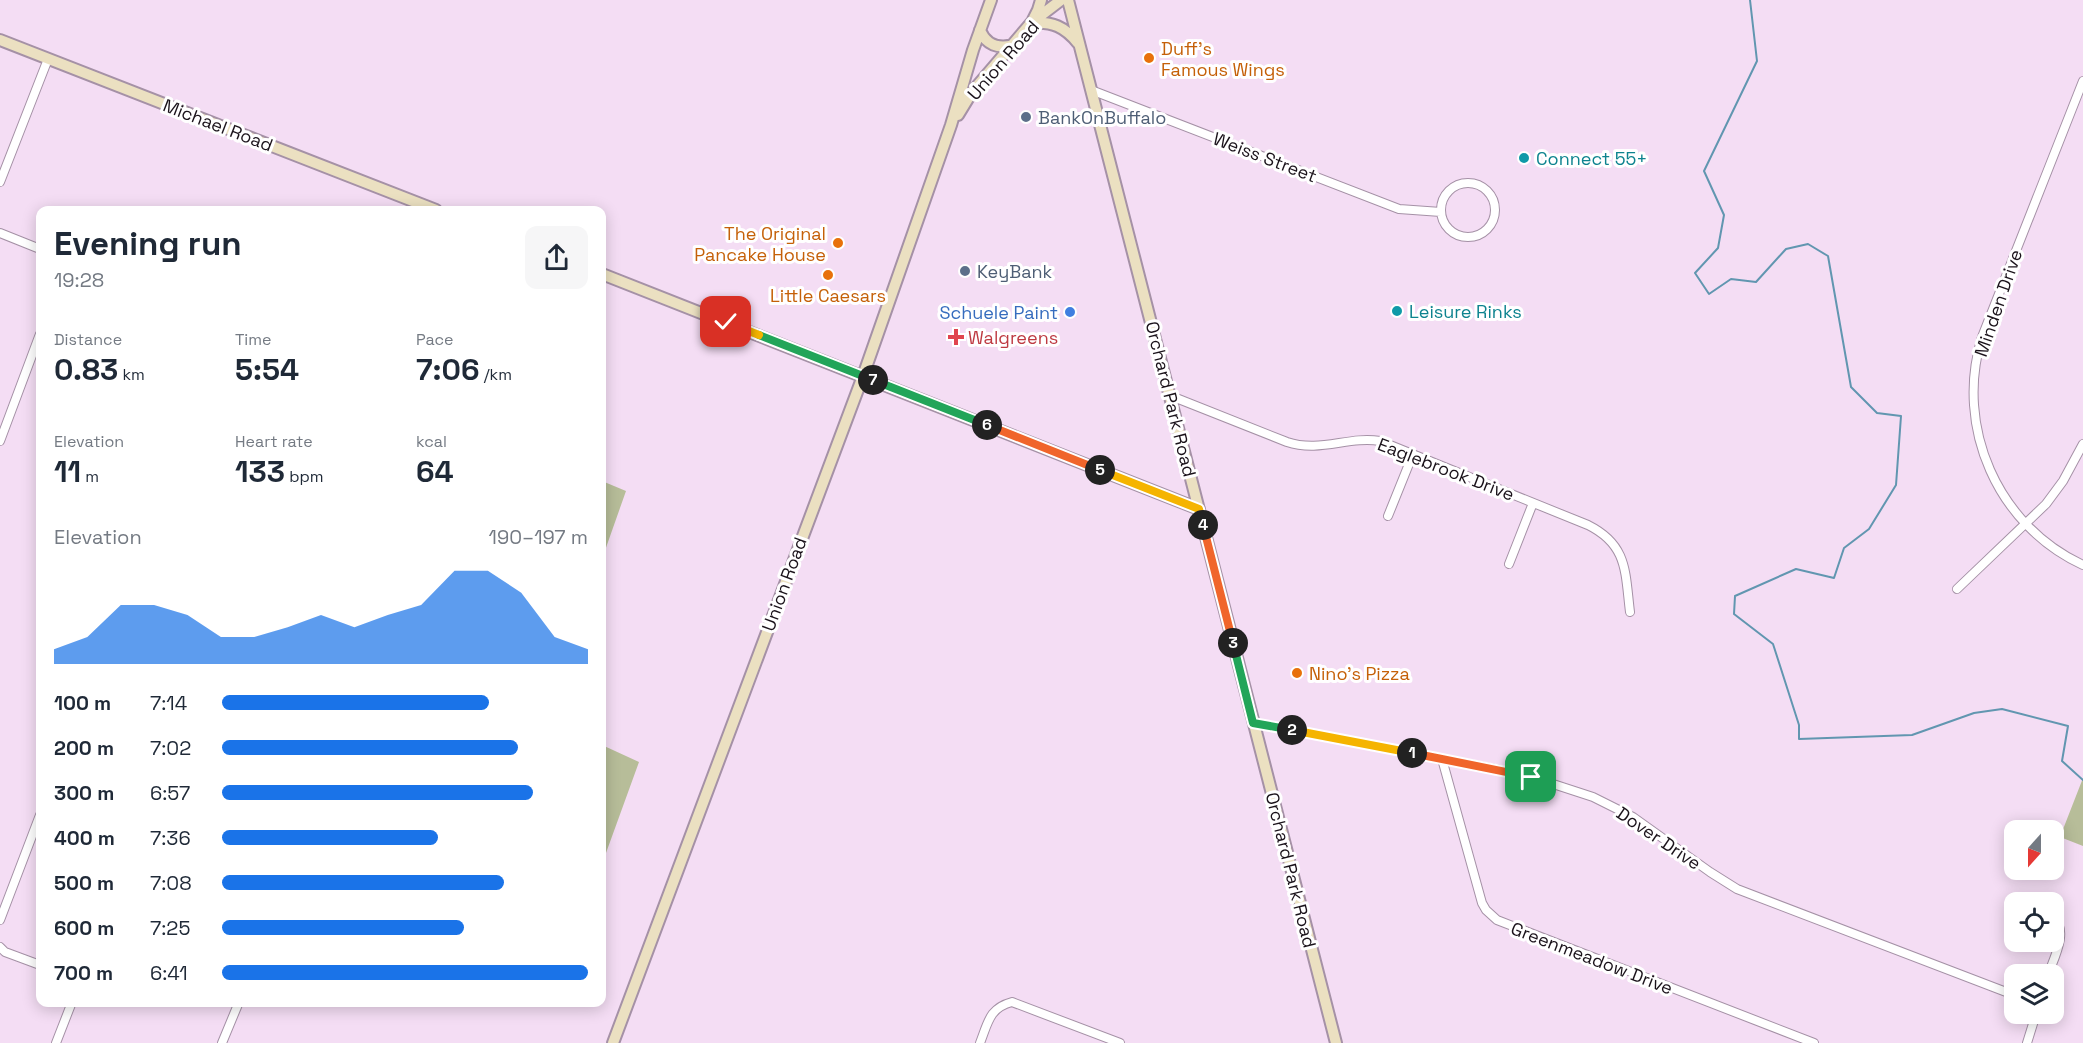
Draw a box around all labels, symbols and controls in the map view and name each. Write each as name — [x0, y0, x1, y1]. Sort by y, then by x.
street label: Union Road — [962, 15, 1044, 105]
place label: Duff's Famous Wings — [1161, 37, 1285, 81]
marker: Duff's Famous Wings — [1142, 51, 1156, 65]
street label: Michael Road — [160, 94, 276, 156]
place label: BankOnBuffalo — [1038, 106, 1166, 129]
marker: BankOnBuffalo — [1019, 110, 1033, 124]
street label: Weiss Street — [1210, 127, 1320, 187]
place label: Connect 55+ — [1536, 147, 1647, 170]
marker: Connect 55+ — [1517, 151, 1531, 165]
place label: The Original Pancake House — [694, 222, 826, 266]
text: Evening run — [54, 223, 242, 265]
button: share — [525, 226, 588, 289]
marker: The Original Pancake House — [831, 236, 845, 250]
street label: Minden Drive — [1969, 246, 2027, 360]
place label: KeyBank — [977, 260, 1053, 283]
marker: KeyBank — [958, 264, 972, 278]
text: 19:28 — [54, 267, 104, 293]
marker: Little Caesars — [821, 268, 835, 282]
place label: Little Caesars — [770, 284, 886, 307]
pin — [700, 296, 751, 347]
place label: Leisure Rinks — [1409, 300, 1522, 323]
place label: Schuele Paint — [940, 301, 1058, 324]
marker: Leisure Rinks — [1390, 304, 1404, 318]
icon: check — [709, 305, 742, 338]
marker: Schuele Paint — [1063, 305, 1077, 319]
street label: Orchard Park Road — [1141, 319, 1201, 479]
place label: Walgreens — [968, 326, 1058, 349]
text: Distance — [54, 329, 122, 350]
text: Time — [235, 329, 271, 350]
text: Pace — [416, 329, 453, 350]
marker: Walgreens — [949, 330, 963, 344]
text: 0.83 — [54, 350, 118, 389]
text: 5:54 — [235, 350, 299, 389]
text: 7:06 — [416, 350, 480, 389]
text: km — [118, 364, 145, 385]
text: /km — [480, 364, 512, 385]
pin: 7 — [858, 365, 888, 395]
text: 7 — [869, 369, 877, 390]
pin: 6 — [972, 410, 1002, 440]
text: 6 — [982, 414, 992, 435]
text: Elevation — [54, 431, 124, 452]
text: Heart rate — [235, 431, 313, 452]
text: kcal — [416, 431, 447, 452]
street label: Eaglebrook Drive — [1374, 432, 1518, 506]
text: 11 — [54, 452, 81, 491]
text: 133 — [235, 452, 285, 491]
text: 64 — [416, 452, 454, 491]
pin: 5 — [1085, 455, 1115, 485]
text: 5 — [1095, 459, 1105, 480]
text: m — [81, 466, 99, 487]
text: bpm — [285, 466, 324, 487]
pin: 4 — [1188, 510, 1218, 540]
text: 4 — [1198, 514, 1208, 535]
text: Elevation — [54, 524, 142, 550]
text: 190–197 m — [489, 524, 588, 550]
street label: Union Road — [756, 534, 812, 634]
pin: 3 — [1218, 628, 1248, 658]
text: 3 — [1228, 632, 1238, 653]
place label: Nino's Pizza — [1309, 662, 1410, 685]
marker: Nino's Pizza — [1290, 666, 1304, 680]
text: 100 m — [54, 690, 111, 716]
text: 7:14 — [150, 690, 187, 716]
pin: 2 — [1277, 715, 1307, 745]
text: 2 — [1287, 719, 1297, 740]
text: 200 m — [54, 735, 114, 761]
text: 7:02 — [150, 735, 191, 761]
pin: 1 — [1397, 738, 1427, 768]
text: 1 — [1408, 742, 1416, 763]
pin — [1505, 751, 1556, 802]
icon: arrive — [1514, 760, 1547, 793]
text: 300 m — [54, 780, 114, 806]
text: 6:57 — [150, 780, 190, 806]
street label: Orchard Park Road — [1261, 790, 1321, 950]
street label: Dover Drive — [1612, 801, 1706, 875]
north arrow — [2004, 820, 2064, 880]
map controls — [2004, 820, 2064, 1024]
text: 400 m — [54, 825, 115, 851]
text: 7:36 — [150, 825, 191, 851]
text: 500 m — [54, 870, 114, 896]
text: 7:08 — [150, 870, 192, 896]
button: locate — [2004, 892, 2064, 952]
text: 600 m — [54, 915, 114, 941]
text: 7:25 — [150, 915, 190, 941]
street label: Greenmeadow Drive — [1508, 917, 1676, 999]
text: 700 m — [54, 960, 113, 986]
text: 6:41 — [150, 960, 188, 986]
button: layers — [2004, 964, 2064, 1024]

